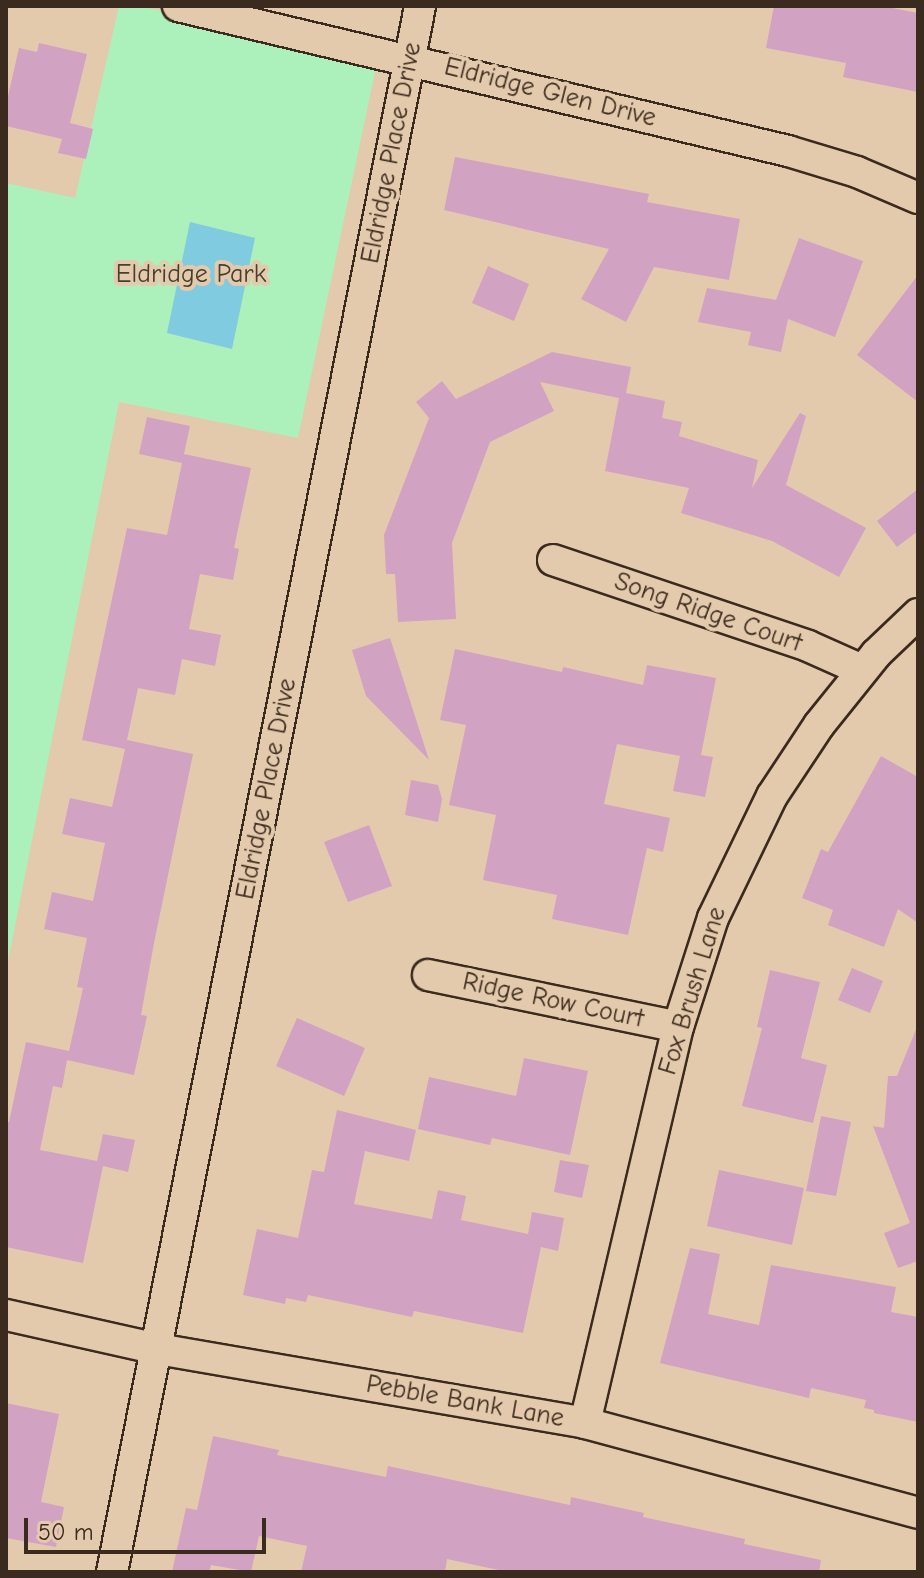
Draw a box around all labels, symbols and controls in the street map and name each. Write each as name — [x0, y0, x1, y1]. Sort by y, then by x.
street label: Eldridge Place Drive — [355, 40, 429, 266]
street label: Eldridge Glen Drive — [441, 52, 659, 134]
park label: Eldridge Park — [116, 259, 266, 291]
street label: Song Ridge Court — [610, 566, 806, 660]
street label: Eldridge Place Drive — [230, 676, 304, 902]
street label: Fox Brush Lane — [653, 903, 733, 1079]
street label: Ridge Row Court — [460, 967, 646, 1035]
street label: Pebble Bank Lane — [364, 1369, 566, 1435]
scale bar — [28, 1502, 270, 1552]
text: 50 m — [38, 1518, 94, 1546]

